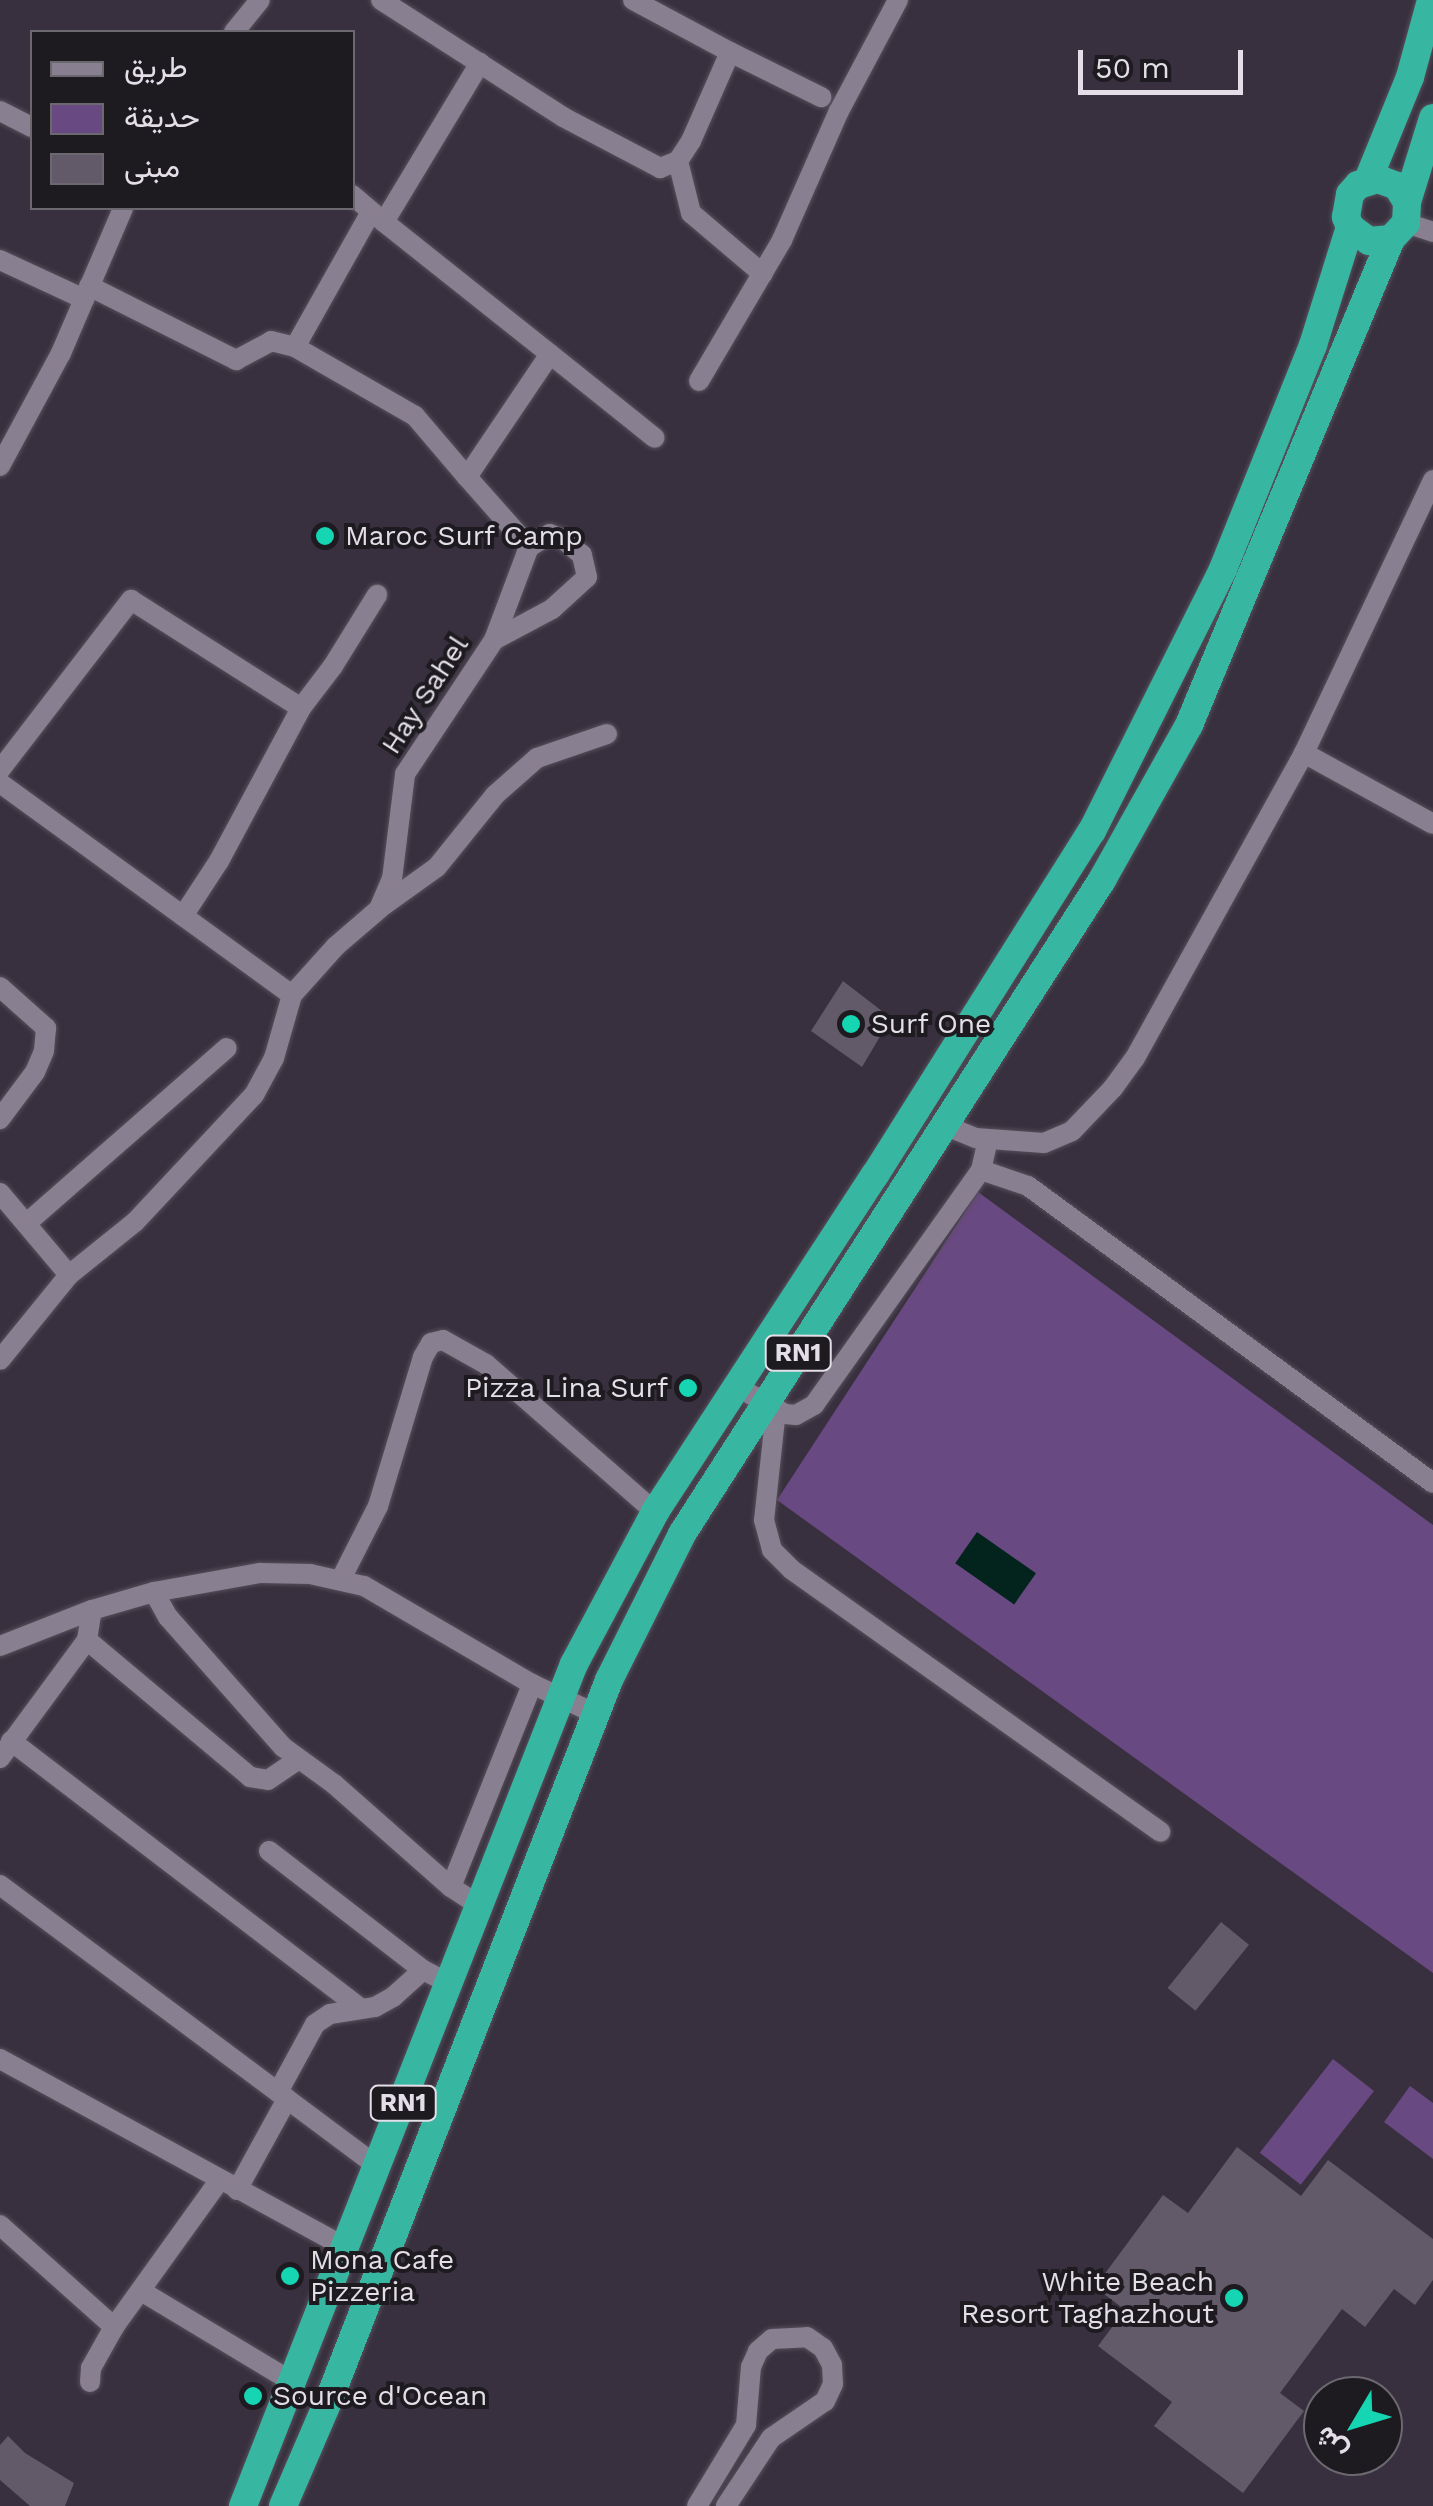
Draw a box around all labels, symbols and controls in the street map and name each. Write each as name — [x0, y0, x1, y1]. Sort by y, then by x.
legend — [30, 30, 355, 210]
scale bar — [1083, 30, 1248, 92]
text: طريق — [124, 49, 188, 84]
text: 50 m — [1095, 50, 1170, 85]
text: حديقة — [124, 99, 200, 134]
text: مبنى — [124, 149, 180, 184]
place label: Maroc Surf Camp — [345, 519, 584, 553]
marker: Maroc Surf Camp — [314, 525, 336, 547]
street label: Hay Sahel — [374, 629, 476, 761]
place label: Surf One — [871, 1007, 992, 1041]
marker: Surf One — [840, 1013, 862, 1035]
road number: RN1 — [763, 1333, 833, 1373]
place label: Pizza Lina Surf — [464, 1371, 668, 1405]
marker: Pizza Lina Surf — [677, 1377, 699, 1399]
road number: RN1 — [368, 2083, 438, 2123]
place label: Mona Cafe Pizzeria — [310, 2243, 455, 2309]
marker: Mona Cafe Pizzeria — [279, 2265, 301, 2287]
place label: White Beach Resort Taghazhout — [960, 2265, 1214, 2331]
marker: White Beach Resort Taghazhout — [1223, 2287, 1245, 2309]
north arrow — [1303, 2376, 1403, 2476]
place label: Source d'Ocean — [273, 2379, 487, 2413]
marker: Source d'Ocean — [242, 2385, 264, 2407]
text: ش — [1307, 2420, 1354, 2467]

